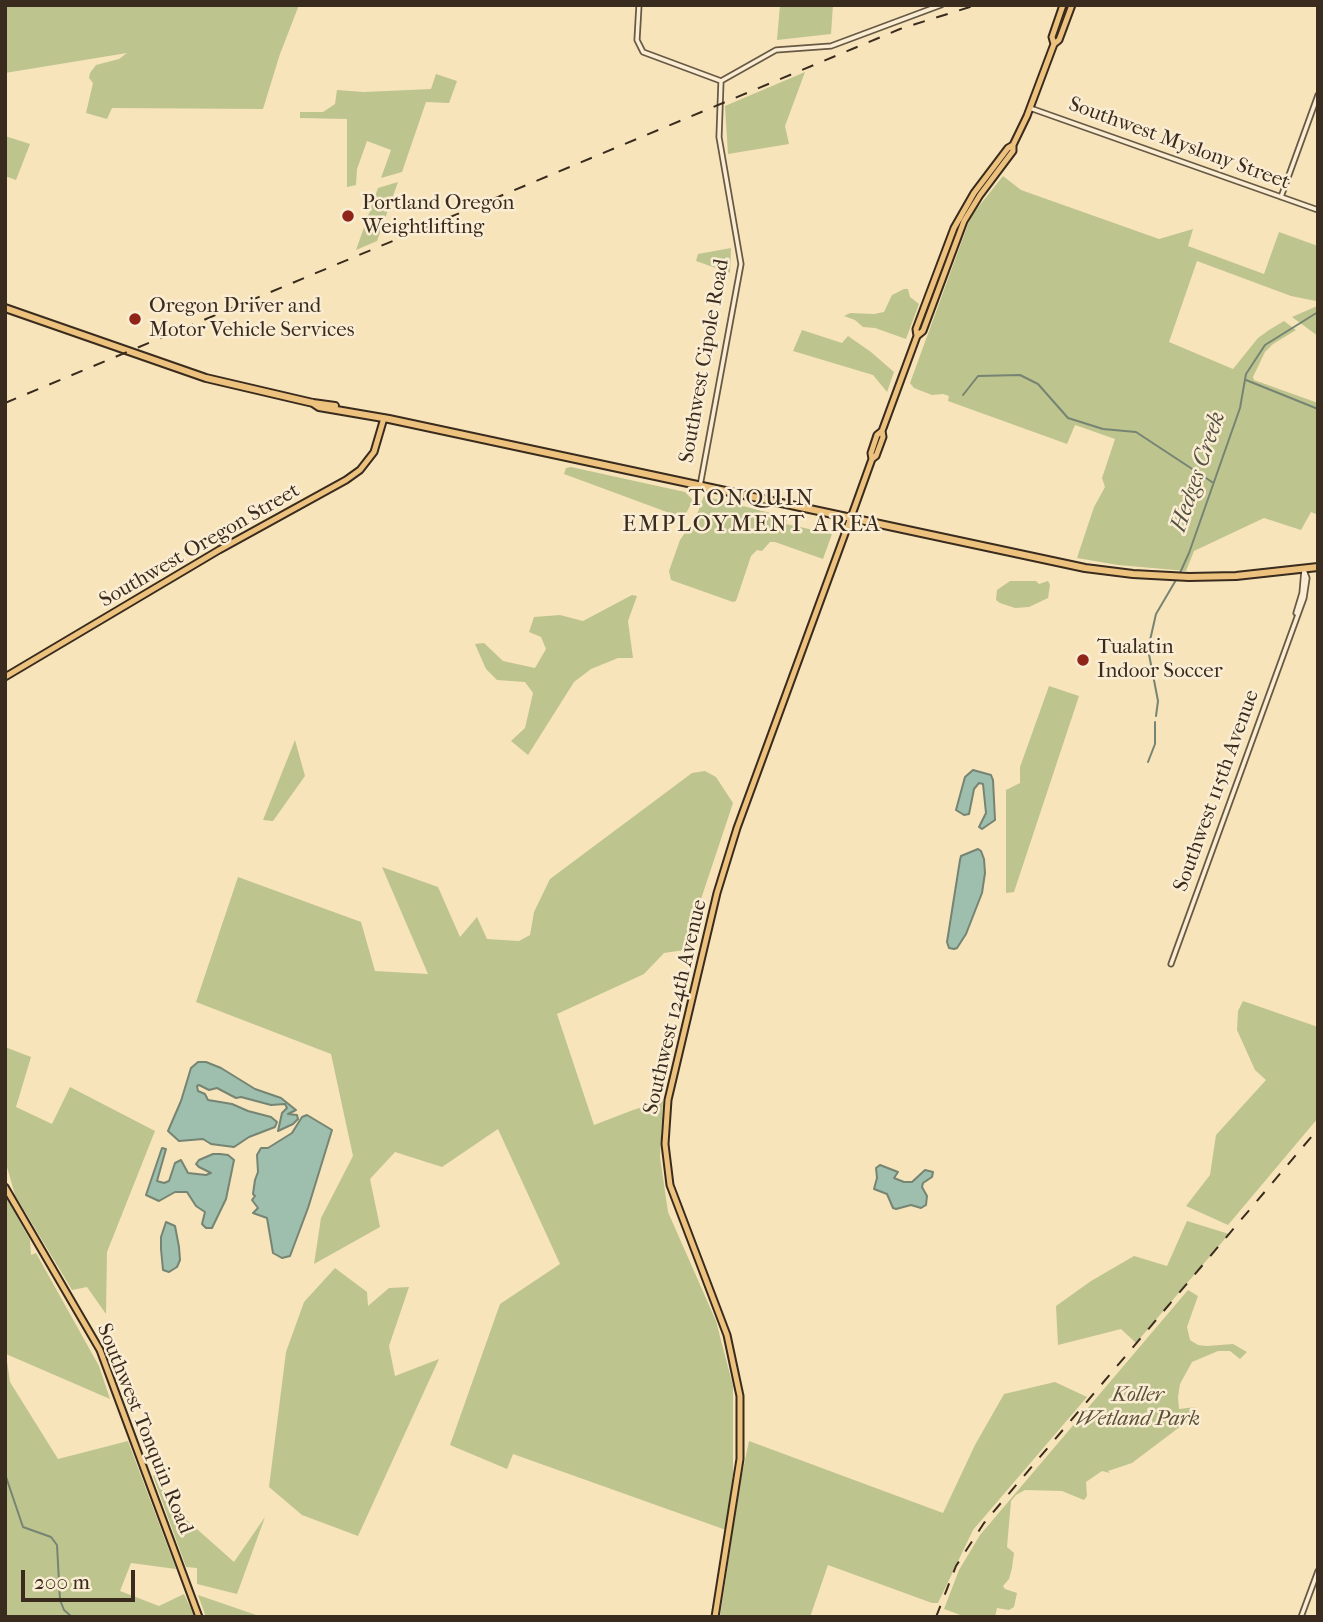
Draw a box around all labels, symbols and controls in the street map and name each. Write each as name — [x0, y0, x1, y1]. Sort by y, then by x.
street label: Southwest Myslony Street — [1065, 92, 1293, 196]
place label: Portland Oregon Weightlifting — [362, 191, 514, 241]
marker: Portland Oregon Weightlifting — [340, 208, 356, 224]
street label: Southwest Cipole Road — [675, 257, 735, 465]
place label: Oregon Driver and Motor Vehicle Services — [149, 294, 354, 344]
marker: Oregon Driver and Motor Vehicle Services — [127, 311, 143, 327]
water label: Hedges Creek — [1166, 408, 1232, 536]
street label: Southwest Oregon Street — [95, 478, 305, 614]
district label: TONQUIN EMPLOYMENT AREA — [624, 485, 880, 539]
place label: Tualatin Indoor Soccer — [1097, 635, 1223, 685]
marker: Tualatin Indoor Soccer — [1075, 652, 1091, 668]
street label: Southwest 115th Avenue — [1169, 687, 1265, 895]
street label: Southwest 124th Avenue — [639, 897, 713, 1117]
street label: Southwest Tonquin Road — [90, 1320, 198, 1538]
park label: Koller Wetland Park — [1076, 1383, 1200, 1433]
scale bar — [24, 1556, 138, 1600]
text: 200 m — [34, 1570, 90, 1594]

